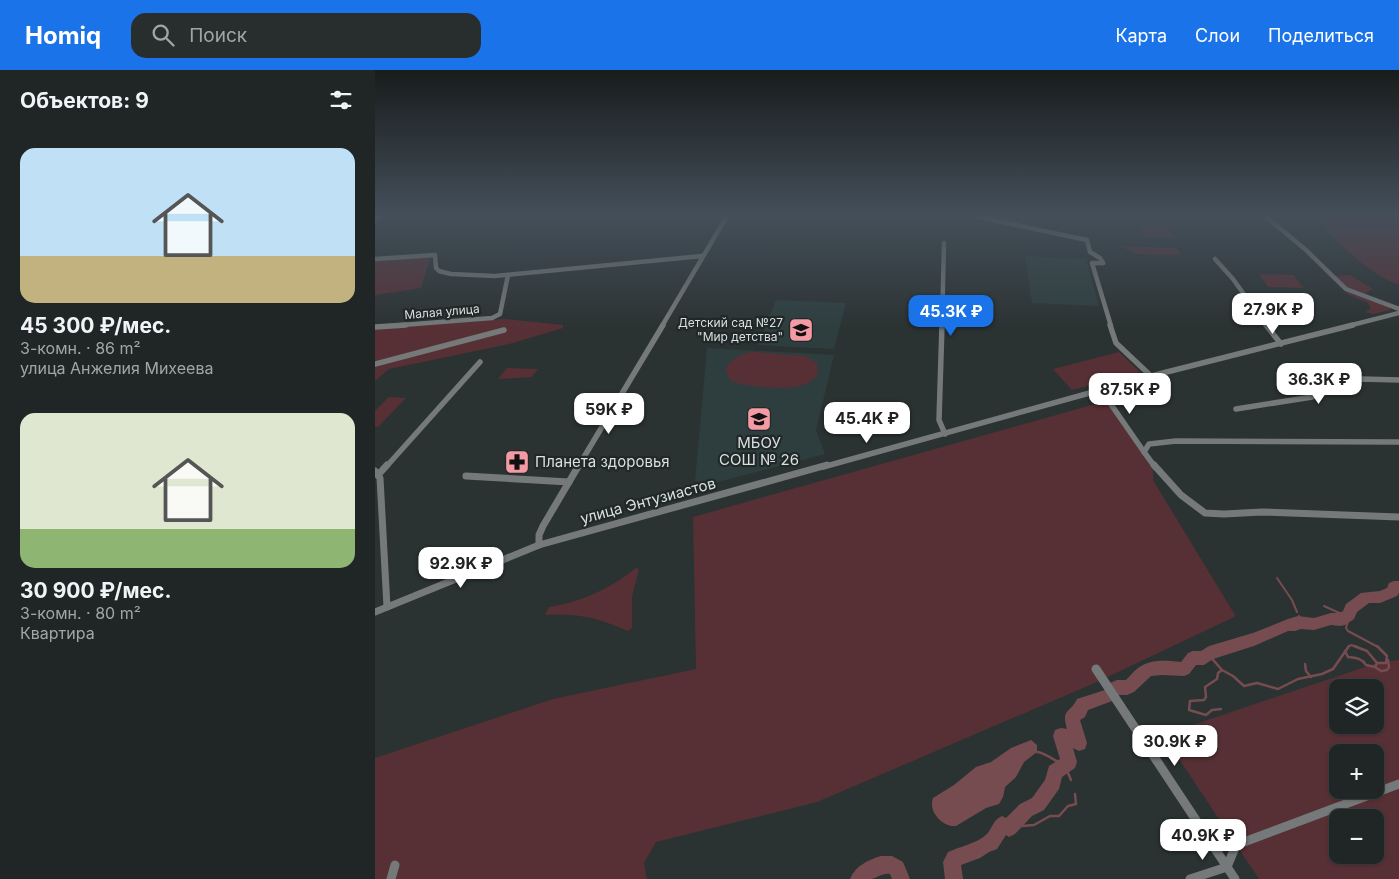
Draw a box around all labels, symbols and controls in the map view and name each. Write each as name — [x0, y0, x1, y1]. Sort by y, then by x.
search box — [131, 13, 481, 58]
text: Homiq — [25, 21, 101, 50]
icon: search — [149, 21, 177, 49]
text: Поиск — [189, 24, 247, 47]
text: Карта — [1115, 25, 1167, 46]
text: Слои — [1195, 25, 1240, 46]
text: Поделиться — [1268, 25, 1374, 46]
icon: filters — [327, 86, 355, 114]
text: Объектов: 9 — [20, 88, 149, 113]
icon: home — [143, 180, 233, 270]
pin: 27.9K ₽ — [1227, 292, 1319, 335]
pin: 45.3K ₽ — [905, 294, 997, 337]
text: 27.9K ₽ — [1243, 299, 1303, 319]
street label: Малая улица — [404, 301, 480, 322]
text: 45.3K ₽ — [919, 301, 983, 321]
text: 45 300 ₽/мес. — [20, 313, 171, 338]
place label: Детский сад №27 "Мир детства" — [678, 315, 783, 344]
school or university icon: Детский сад №27 "Мир детства" — [788, 317, 814, 343]
text: 3-комн. · 86 m² — [20, 338, 141, 358]
text: улица Анжелия Михеева — [20, 358, 213, 378]
pin: 36.3K ₽ — [1273, 362, 1365, 405]
text: 36.3K ₽ — [1288, 369, 1350, 389]
pin: 87.5K ₽ — [1084, 372, 1176, 415]
text: 87.5K ₽ — [1100, 379, 1160, 399]
pin: 59K ₽ — [574, 392, 644, 435]
text: 59K ₽ — [585, 399, 633, 419]
pin: 45.4K ₽ — [821, 402, 913, 444]
school or university icon: МБОУ СОШ № 26 — [746, 406, 772, 432]
text: 45.4K ₽ — [835, 408, 899, 428]
place label: МБОУ СОШ № 26 — [719, 433, 799, 469]
icon: home — [143, 445, 233, 535]
pharmacy icon: Планета здоровья — [504, 449, 530, 475]
place label: Планета здоровья — [535, 452, 670, 471]
street label: улица Энтузиастов — [578, 473, 718, 528]
pin: 92.9K ₽ — [415, 546, 507, 589]
text: 92.9K ₽ — [429, 553, 493, 573]
text: 30 900 ₽/мес. — [20, 578, 171, 603]
text: 3-комн. · 80 m² — [20, 603, 141, 623]
text: Квартира — [20, 623, 95, 643]
map controls — [1329, 679, 1384, 864]
button: layers — [1329, 679, 1384, 734]
pin: 30.9K ₽ — [1129, 724, 1221, 767]
text: 30.9K ₽ — [1143, 731, 1207, 751]
button: + — [1329, 744, 1384, 799]
button: − — [1329, 809, 1384, 864]
pin: 40.9K ₽ — [1157, 818, 1249, 861]
text: 40.9K ₽ — [1171, 825, 1235, 845]

